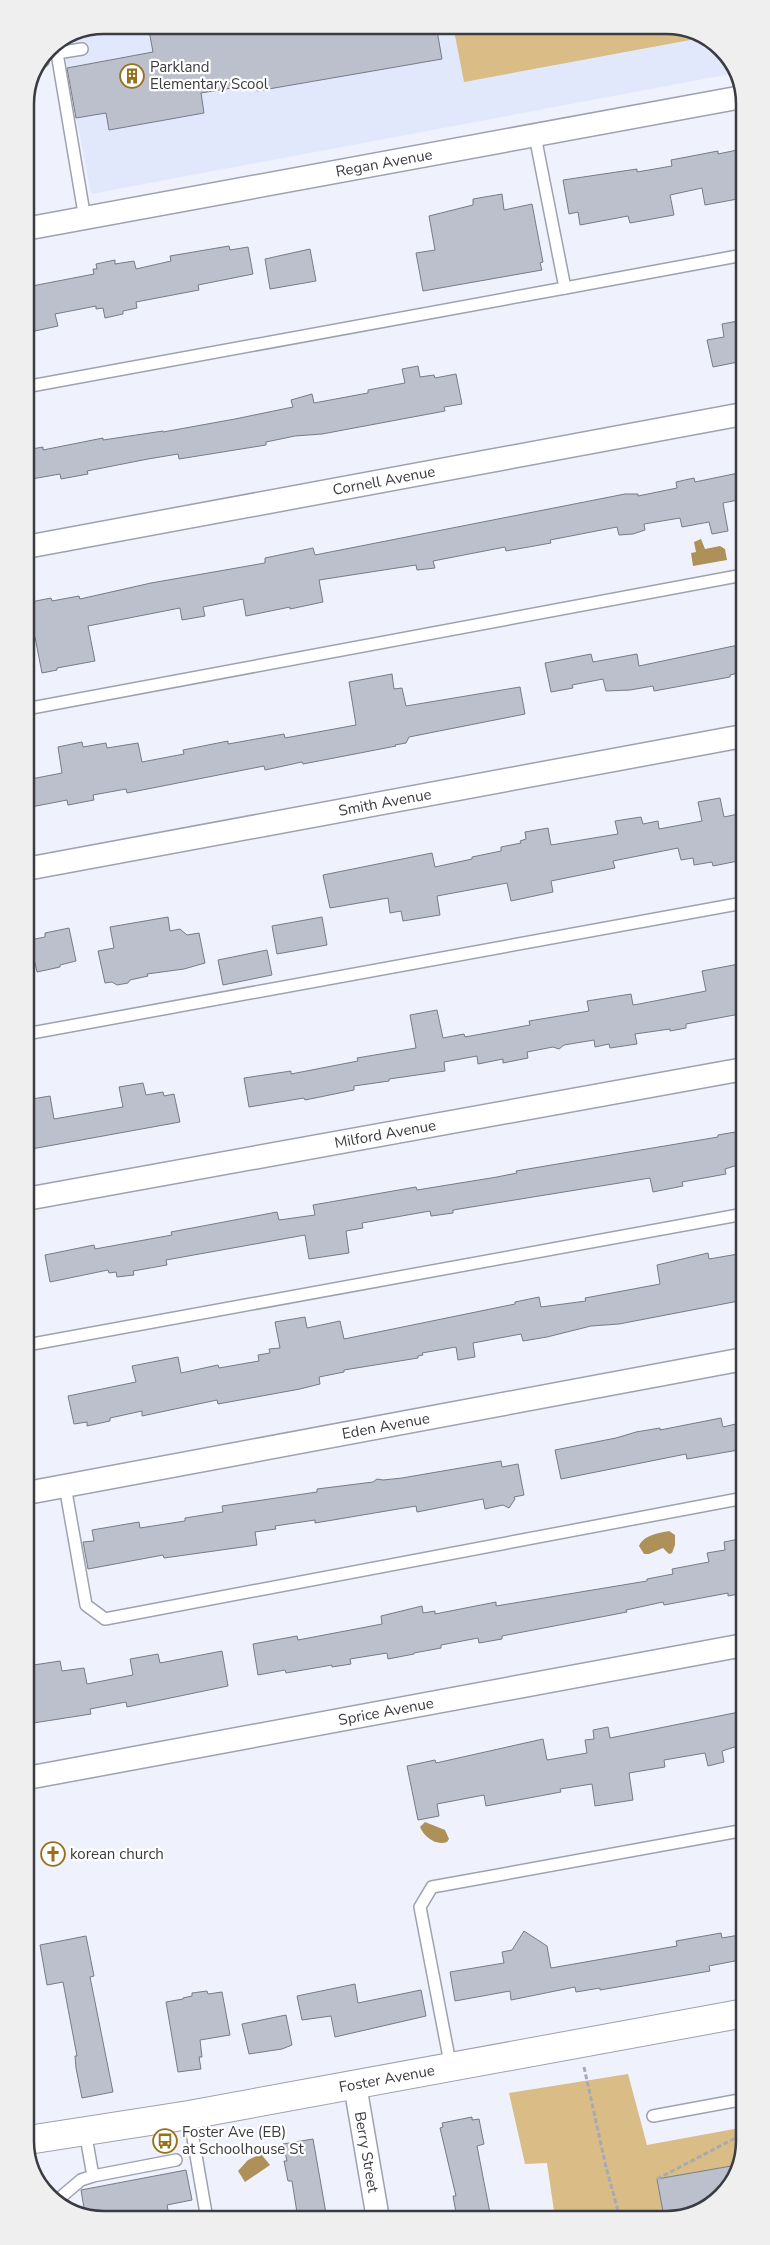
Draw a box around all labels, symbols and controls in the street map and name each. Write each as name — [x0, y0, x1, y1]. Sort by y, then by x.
place label: Parkland Elementary Scool — [150, 57, 269, 94]
building icon: Parkland Elementary Scool — [119, 63, 145, 89]
street label: Regan Avenue — [334, 144, 434, 182]
street label: Cornell Avenue — [331, 461, 437, 500]
street label: Smith Avenue — [337, 784, 433, 821]
street label: Milford Avenue — [333, 1115, 438, 1153]
street label: Eden Avenue — [340, 1408, 431, 1444]
street label: Sprice Avenue — [337, 1693, 435, 1730]
church icon: korean church — [40, 1841, 66, 1867]
place label: korean church — [70, 1844, 164, 1864]
street label: Foster Avenue — [337, 2060, 436, 2097]
street label: Berry Street — [350, 2110, 383, 2195]
place label: Foster Ave (EB) at Schoolhouse St — [182, 2122, 304, 2159]
bus stop icon: Foster Ave (EB) at Schoolhouse St — [152, 2128, 178, 2154]

